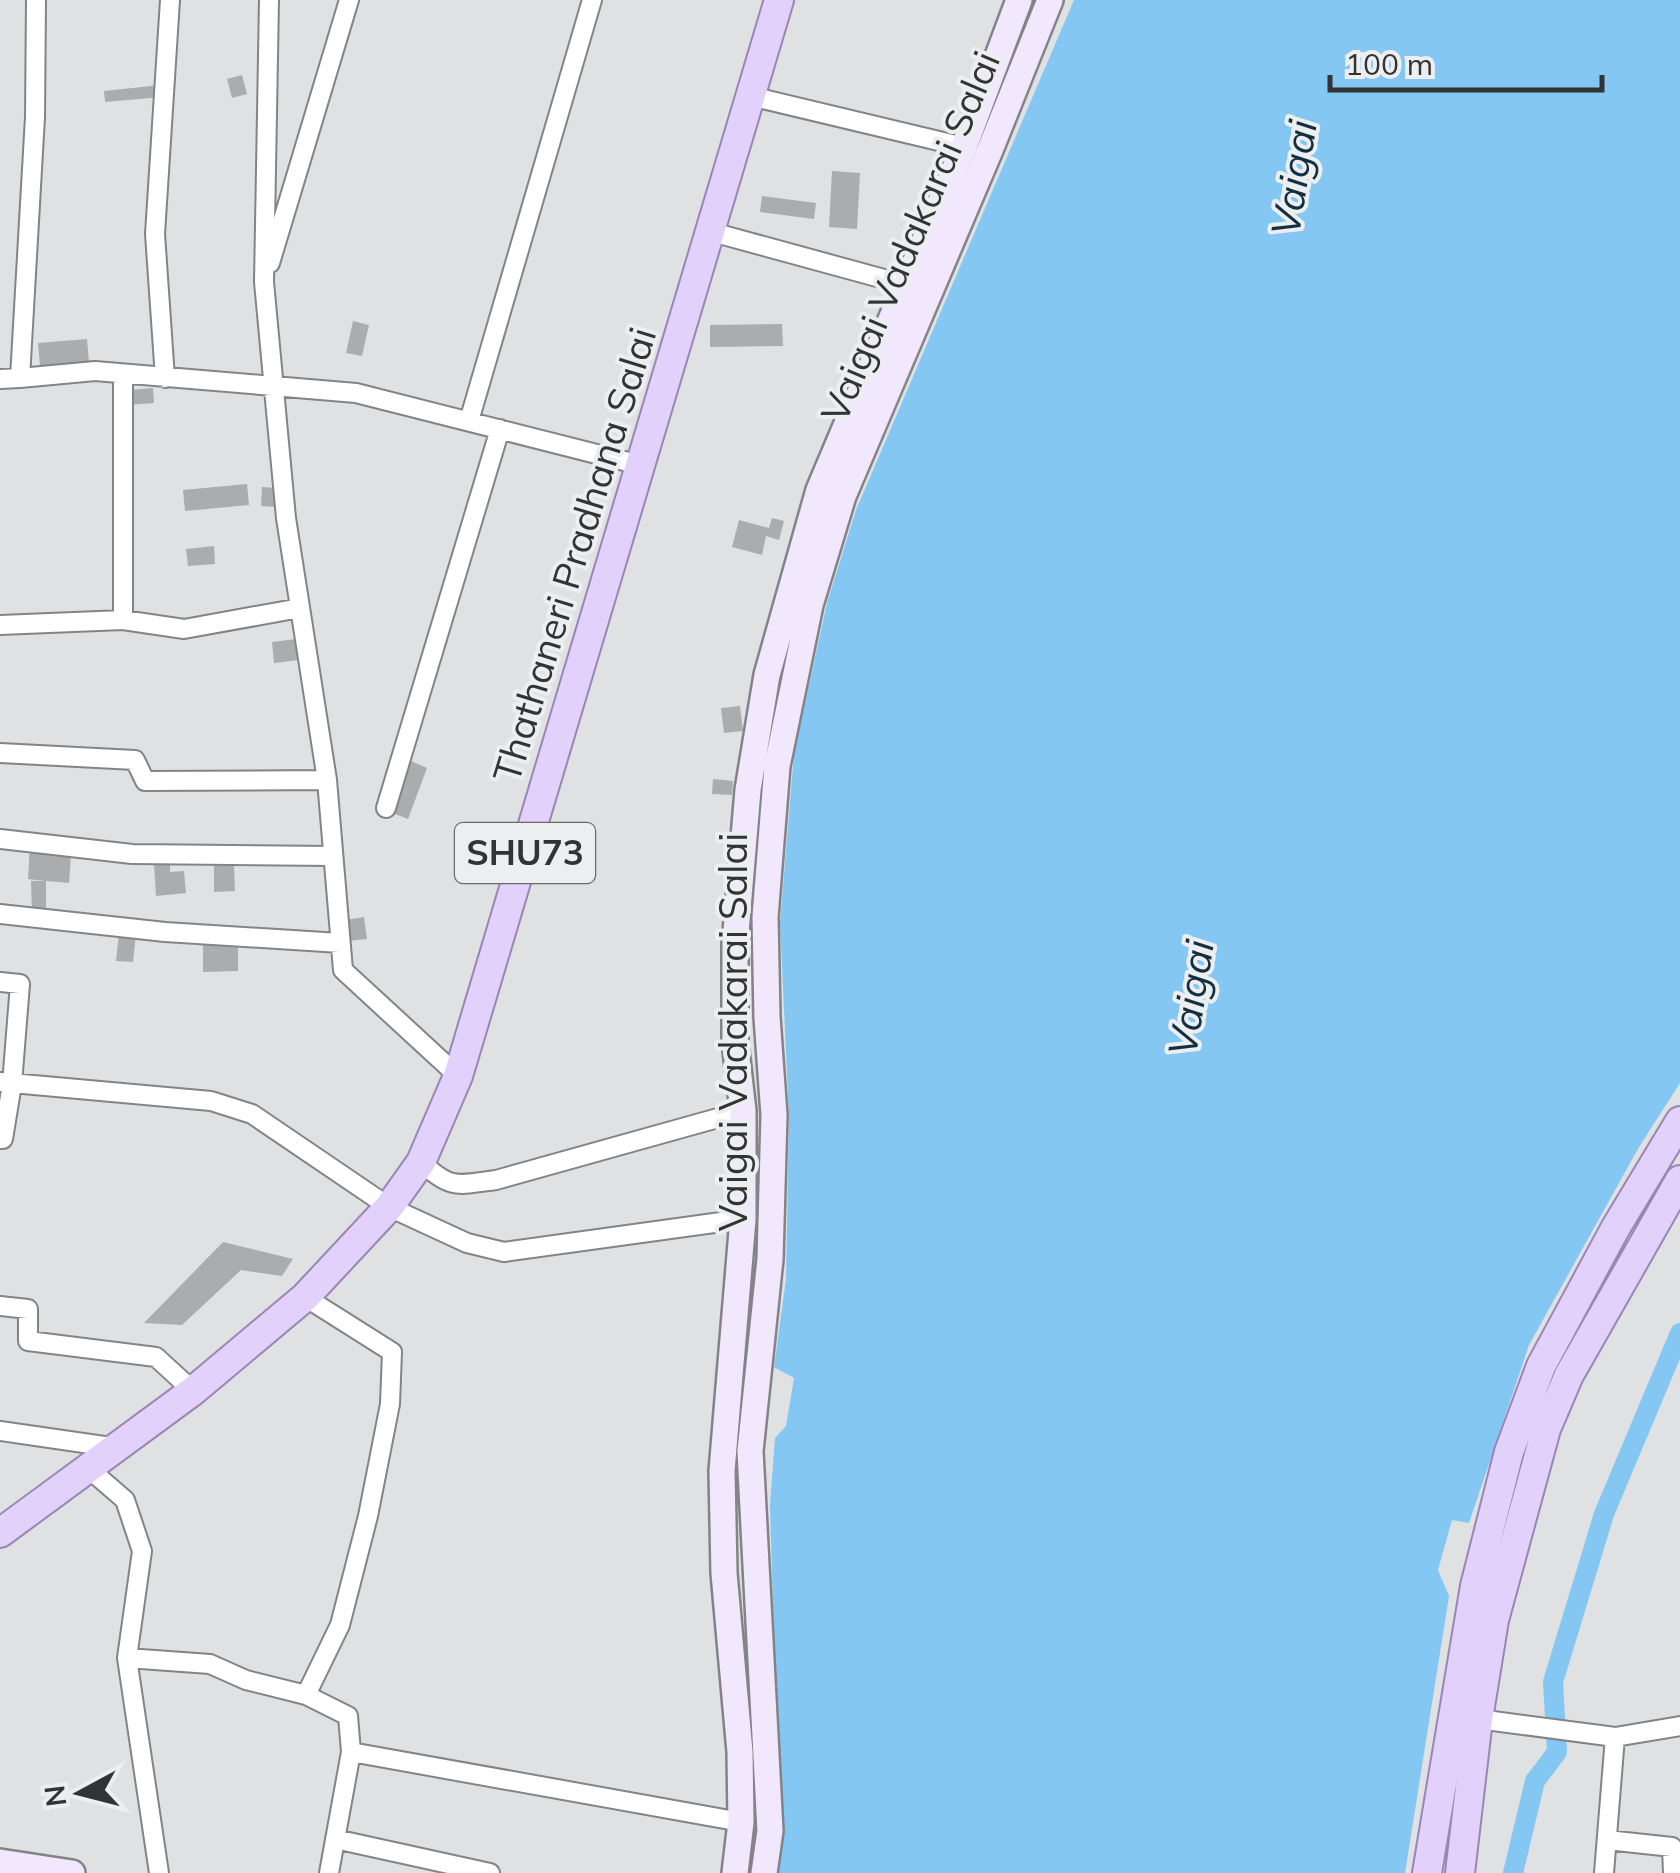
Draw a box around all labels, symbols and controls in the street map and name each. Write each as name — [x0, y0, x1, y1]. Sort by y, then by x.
scale bar — [1330, 30, 1602, 92]
street label: Vaigai Vadakarai Salai — [810, 44, 1010, 429]
text: 100 m — [1345, 45, 1433, 83]
water label: Vaigai — [1259, 116, 1327, 239]
street label: Thathaneri Pradhana Salai — [482, 321, 666, 788]
road number: SHU73 — [455, 823, 595, 883]
street label: Vaigai Vadakarai Salai — [709, 833, 757, 1231]
water label: Vaigai — [1156, 936, 1224, 1059]
north arrow — [30, 1743, 130, 1843]
text: N — [36, 1783, 73, 1809]

